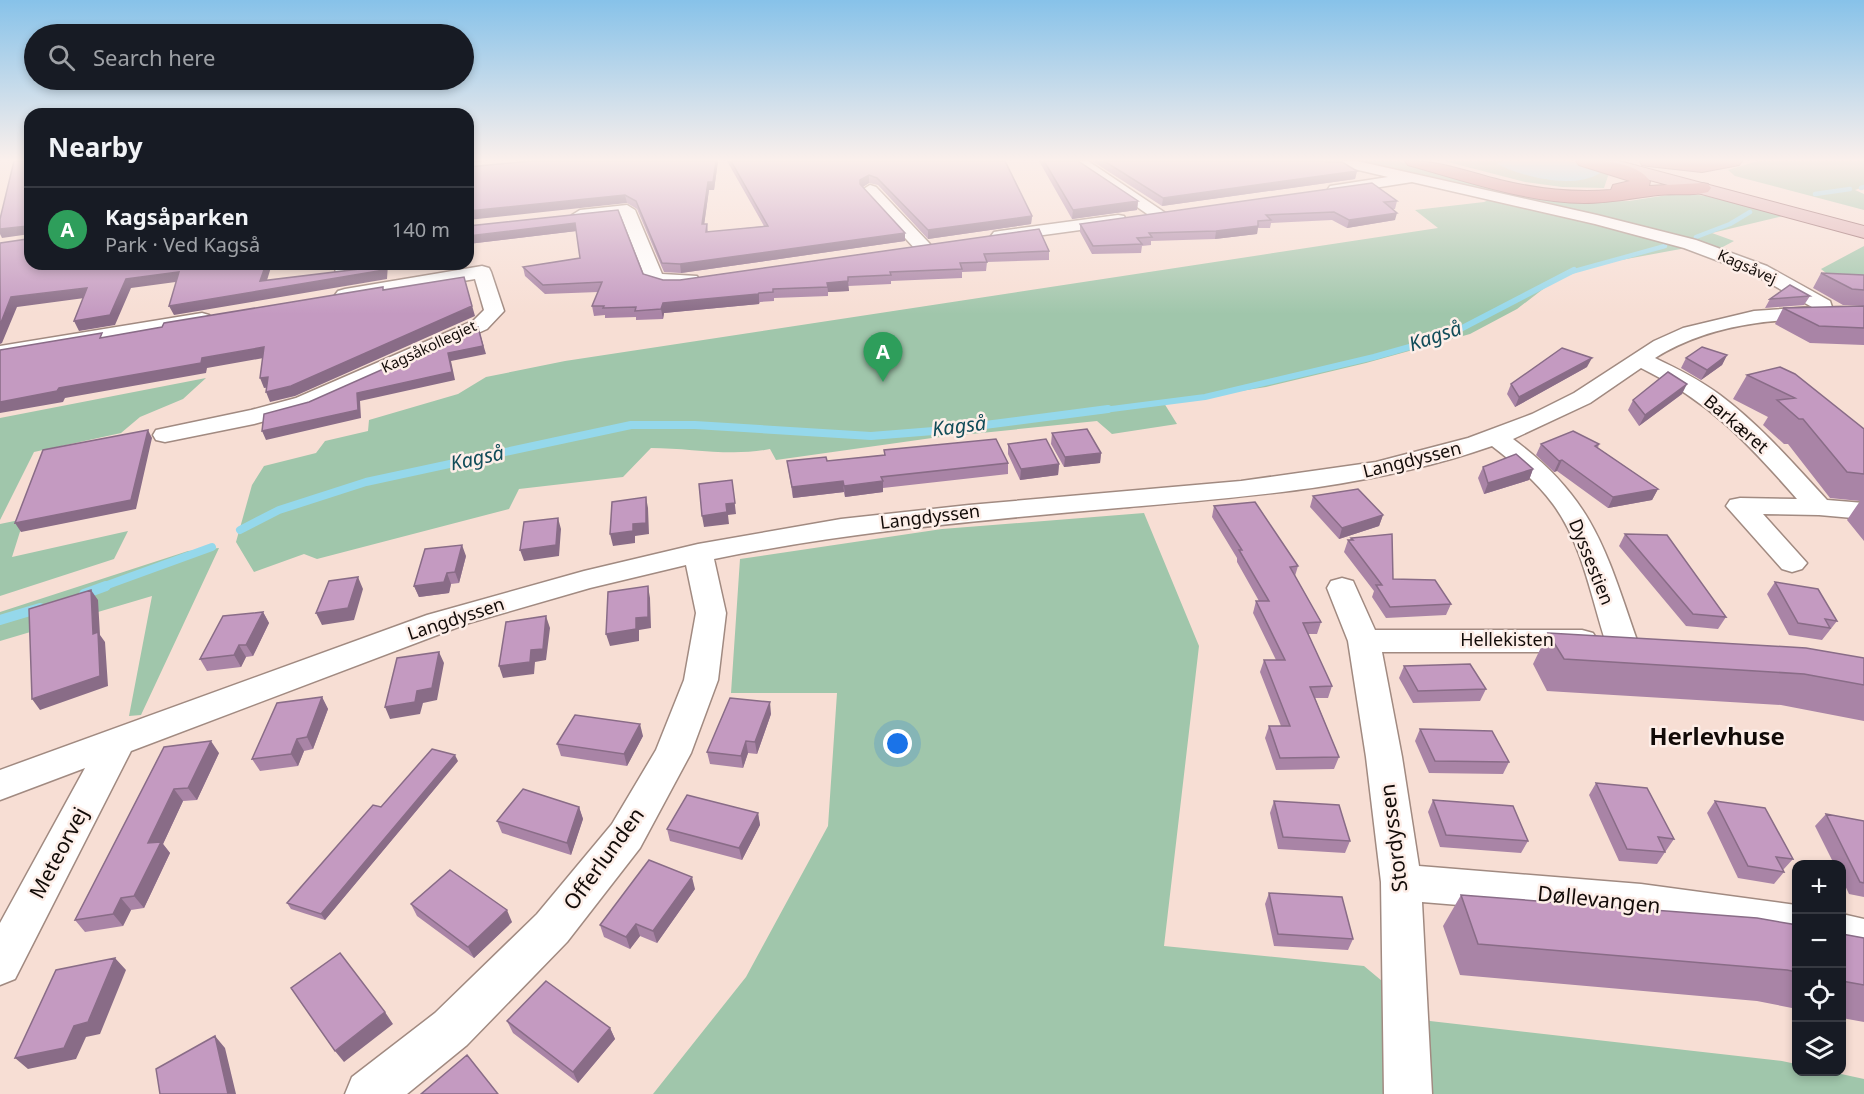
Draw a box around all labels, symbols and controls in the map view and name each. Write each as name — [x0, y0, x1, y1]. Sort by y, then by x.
search box — [24, 24, 474, 90]
icon: search — [45, 41, 78, 74]
text: Search here — [93, 42, 215, 72]
text: Nearby — [48, 129, 143, 165]
text: Kagsåparken — [105, 201, 249, 231]
text: A — [61, 216, 74, 243]
text: 140 m — [392, 216, 450, 243]
text: Park · Ved Kagså — [105, 231, 260, 258]
street label: Kagsåvej — [1715, 244, 1780, 288]
water label: Kagså — [1405, 314, 1465, 357]
street label: Kagsåkollegiet — [378, 315, 480, 377]
pin: A — [864, 332, 902, 382]
street label: Barkæret — [1699, 389, 1774, 458]
water label: Kagså — [930, 409, 987, 442]
street label: Langdyssen — [1360, 435, 1463, 483]
water label: Kagså — [448, 439, 506, 476]
street label: Langdyssen — [879, 498, 981, 534]
street label: Dyssestien — [1564, 515, 1620, 608]
street label: Langdyssen — [404, 591, 507, 645]
street label: Hellekisten — [1460, 627, 1554, 651]
district label: Herlevhuse — [1649, 719, 1785, 752]
your location — [883, 729, 912, 758]
street label: Stordyssen — [1372, 783, 1414, 894]
street label: Offerlunden — [556, 801, 650, 915]
street label: Meteorvej — [22, 802, 94, 903]
map controls — [1792, 860, 1846, 1076]
button: + — [1792, 860, 1846, 914]
street label: Døllevangen — [1536, 879, 1662, 919]
button: − — [1792, 914, 1846, 968]
button: locate — [1792, 968, 1846, 1022]
button: layers — [1792, 1022, 1846, 1076]

